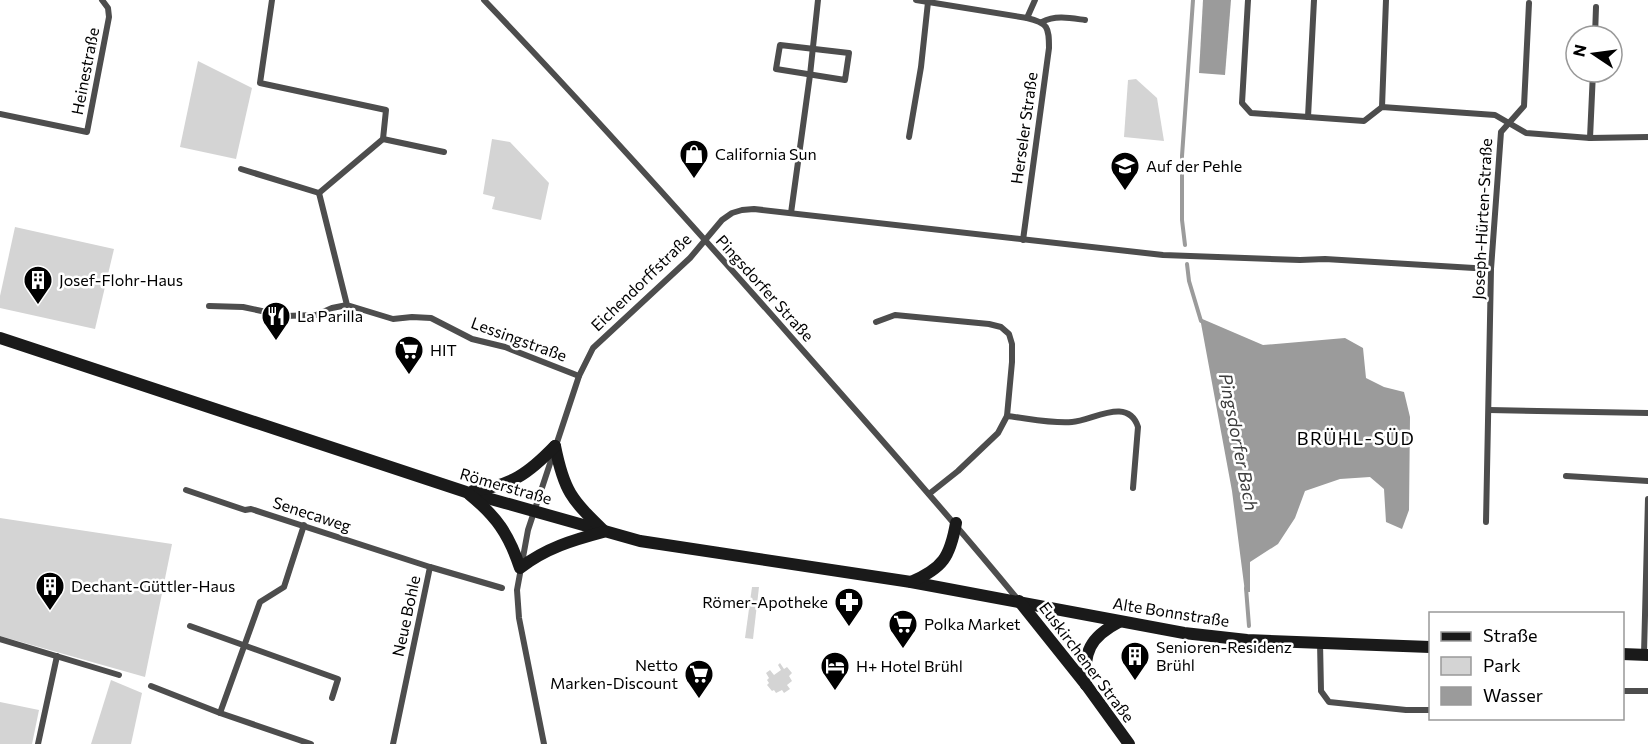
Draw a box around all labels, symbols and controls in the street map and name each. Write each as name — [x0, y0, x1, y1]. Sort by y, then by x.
north arrow — [1564, 24, 1624, 84]
street label: Heinestraße — [67, 26, 102, 116]
text: N — [1568, 43, 1590, 58]
street label: Herseler Straße — [1006, 71, 1041, 185]
shop icon: California Sun — [678, 138, 710, 180]
street label: Joseph-Hürten-Straße — [1468, 138, 1495, 300]
place label: California Sun — [715, 144, 817, 163]
school or university icon: Auf der Pehle — [1109, 150, 1141, 192]
place label: Auf der Pehle — [1146, 156, 1242, 175]
street label: Eichendorffstraße — [587, 229, 695, 334]
street label: Pingsdorfer Straße — [713, 230, 818, 345]
building icon: Josef-Flohr-Haus — [22, 264, 54, 306]
place label: Josef-Flohr-Haus — [59, 270, 183, 289]
restaurant icon: La Parilla — [260, 300, 292, 342]
place label: La Parilla — [297, 306, 363, 325]
street label: Lessingstraße — [469, 312, 570, 365]
supermarket icon: HIT — [393, 334, 425, 376]
place label: HIT — [430, 340, 457, 359]
water label: Pingsdorfer Bach — [1215, 371, 1263, 512]
district label: BRÜHL-SÜD — [1297, 427, 1415, 449]
street label: Römerstraße — [458, 463, 554, 508]
street label: Senecaweg — [271, 492, 354, 535]
building icon: Dechant-Güttler-Haus — [34, 570, 66, 612]
street label: Neue Bohle — [388, 574, 423, 658]
place label: Dechant-Güttler-Haus — [71, 576, 235, 595]
pharmacy icon: Römer-Apotheke — [833, 586, 865, 628]
place label: Römer-Apotheke — [702, 592, 828, 611]
street label: Alte Bonnstraße — [1111, 593, 1231, 630]
street label: Euskirchener Straße — [1036, 598, 1139, 726]
supermarket icon: Polka Market — [887, 608, 919, 650]
legend — [1429, 612, 1624, 720]
place label: Polka Market — [924, 614, 1021, 633]
text: Straße — [1483, 624, 1538, 646]
place label: Senioren-Residenz Brühl — [1156, 637, 1292, 674]
building icon: Senioren-Residenz Brühl — [1119, 640, 1151, 682]
hotel icon: H+ Hotel Brühl — [819, 650, 851, 692]
text: Park — [1483, 654, 1521, 676]
place label: Netto Marken-Discount — [550, 655, 678, 692]
place label: H+ Hotel Brühl — [856, 656, 963, 675]
supermarket icon: Netto Marken-Discount — [683, 658, 715, 700]
text: Wasser — [1483, 684, 1543, 706]

